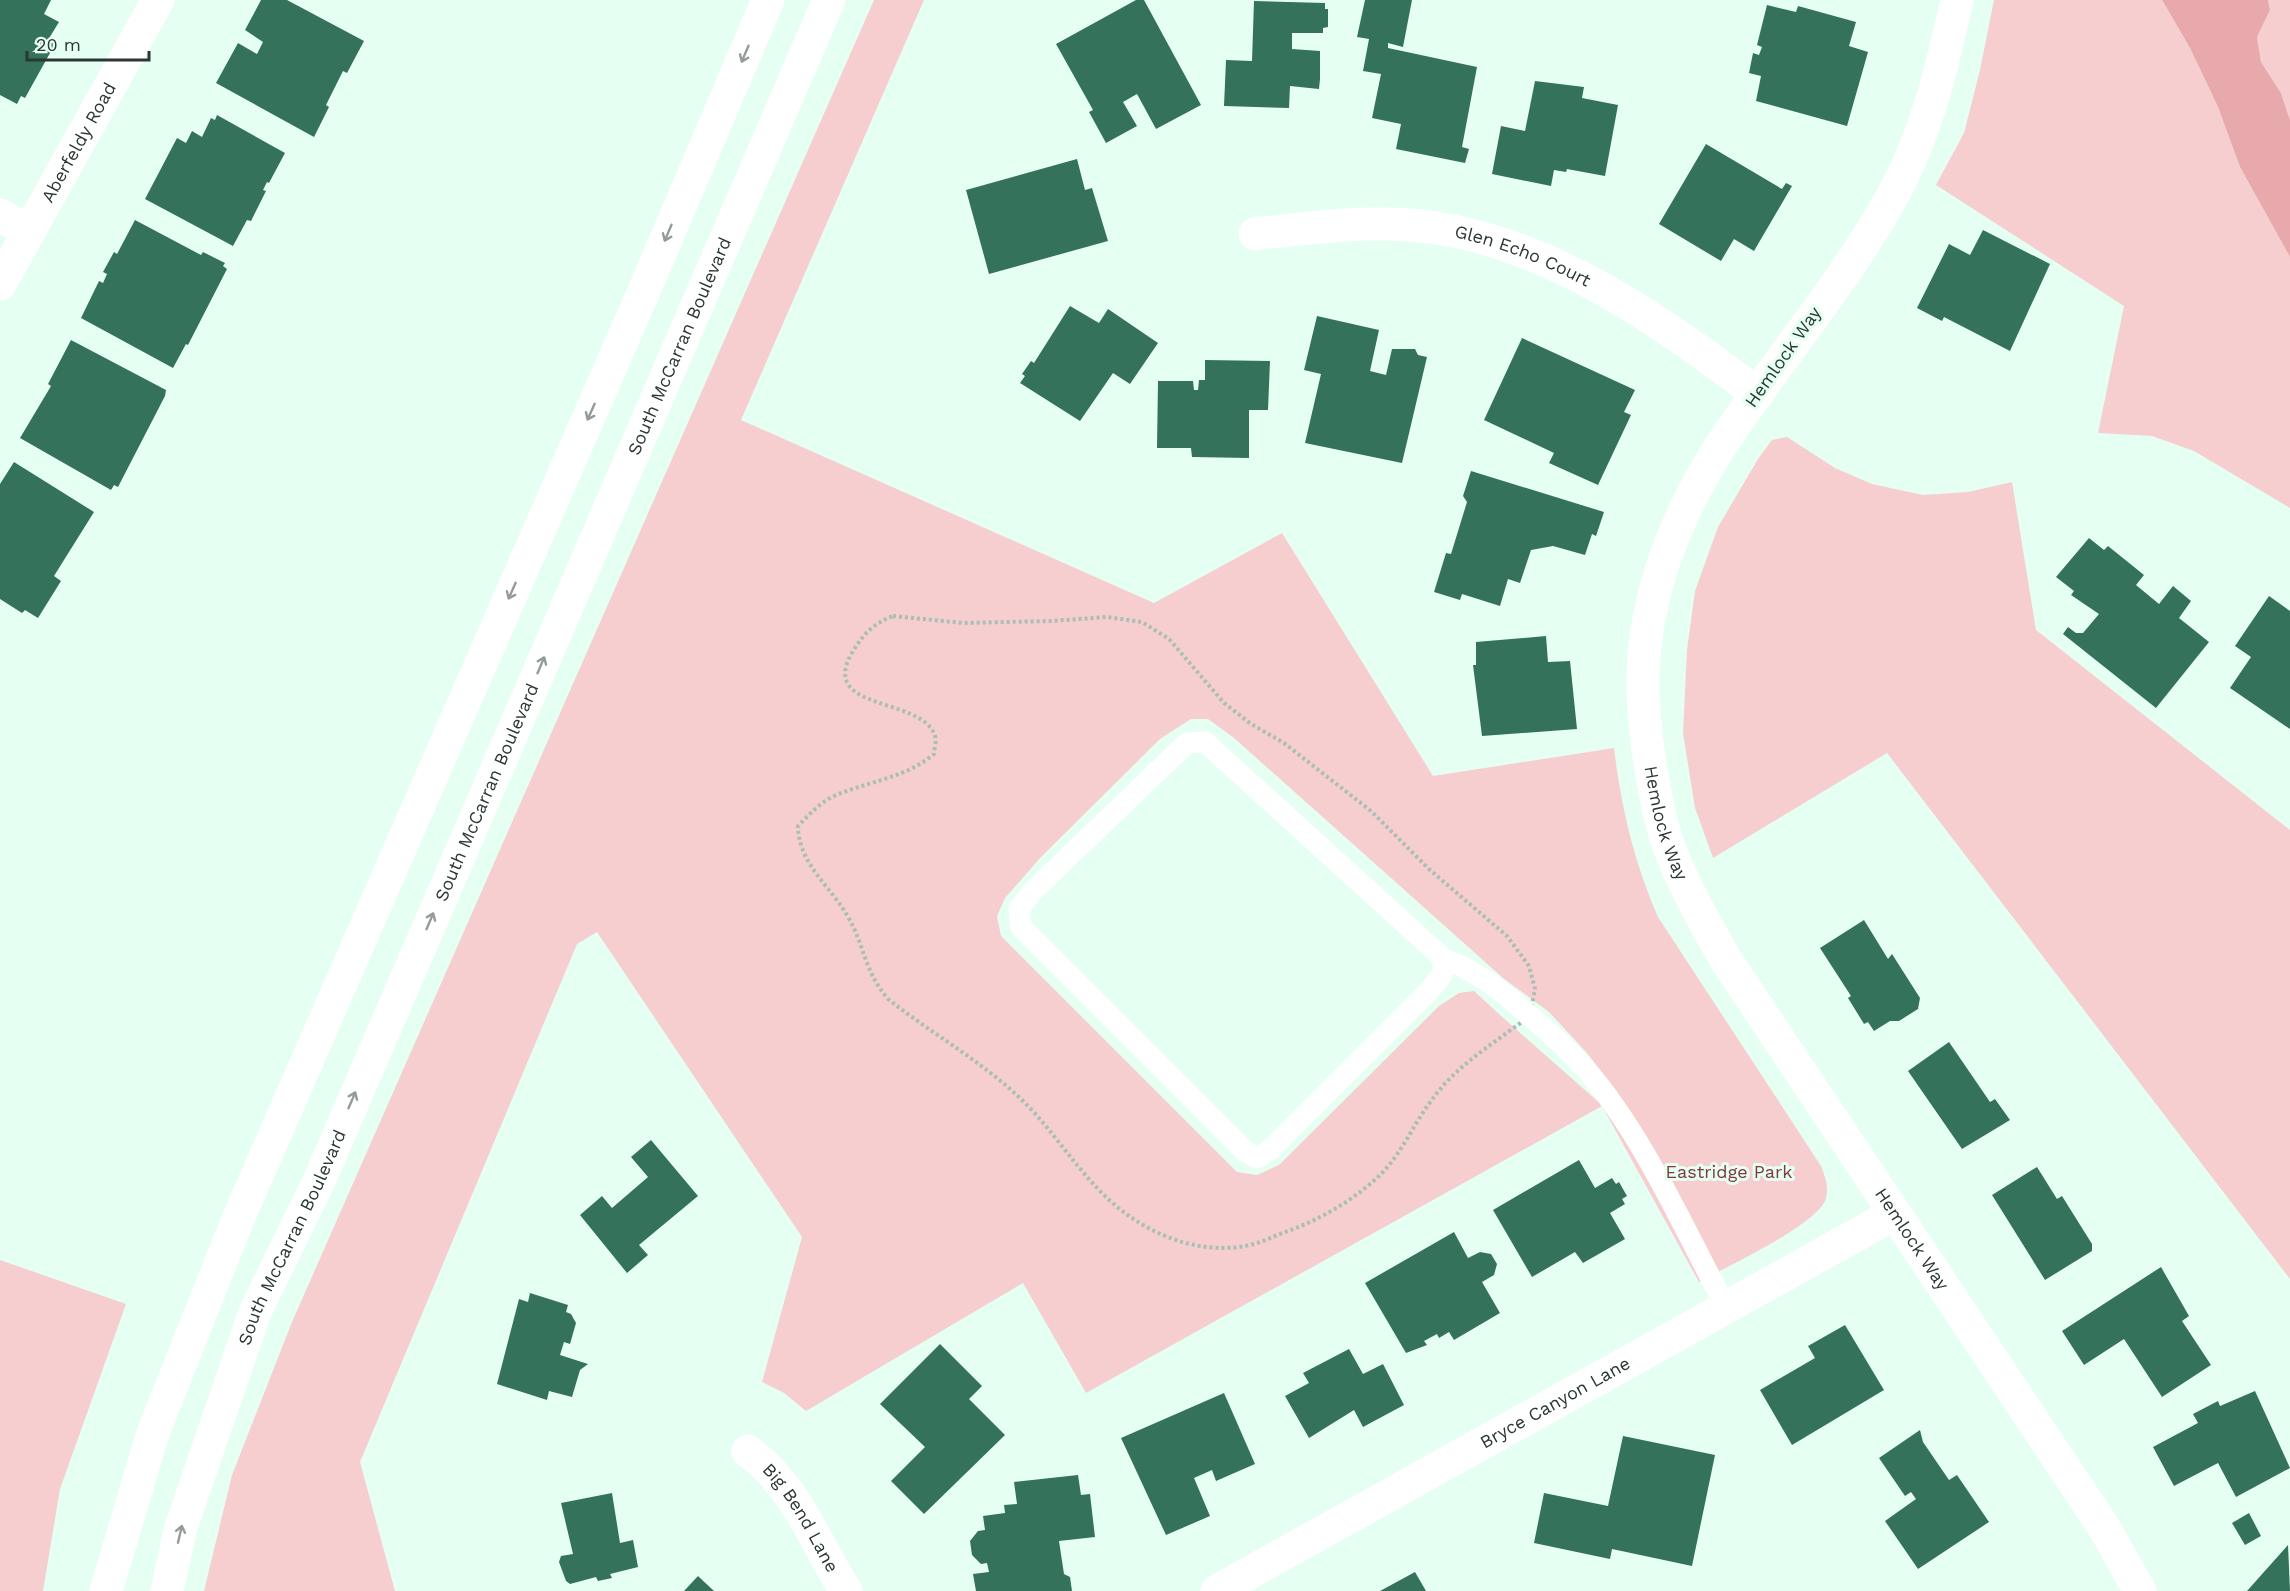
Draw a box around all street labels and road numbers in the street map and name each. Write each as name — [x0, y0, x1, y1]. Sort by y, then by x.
street label: Aberfeldy Road — [37, 79, 120, 206]
street label: Glen Echo Court — [1453, 220, 1595, 291]
street label: South McCarran Boulevard — [623, 234, 735, 458]
street label: Hemlock Way — [1740, 302, 1825, 411]
street label: South McCarran Boulevard — [430, 680, 543, 904]
street label: Hemlock Way — [1640, 764, 1693, 884]
street label: South McCarran Boulevard — [233, 1126, 350, 1348]
street label: Hemlock Way — [1871, 1184, 1954, 1294]
street label: Bryce Canyon Lane — [1476, 1352, 1634, 1452]
street label: Big Bend Lane — [758, 1459, 843, 1576]

